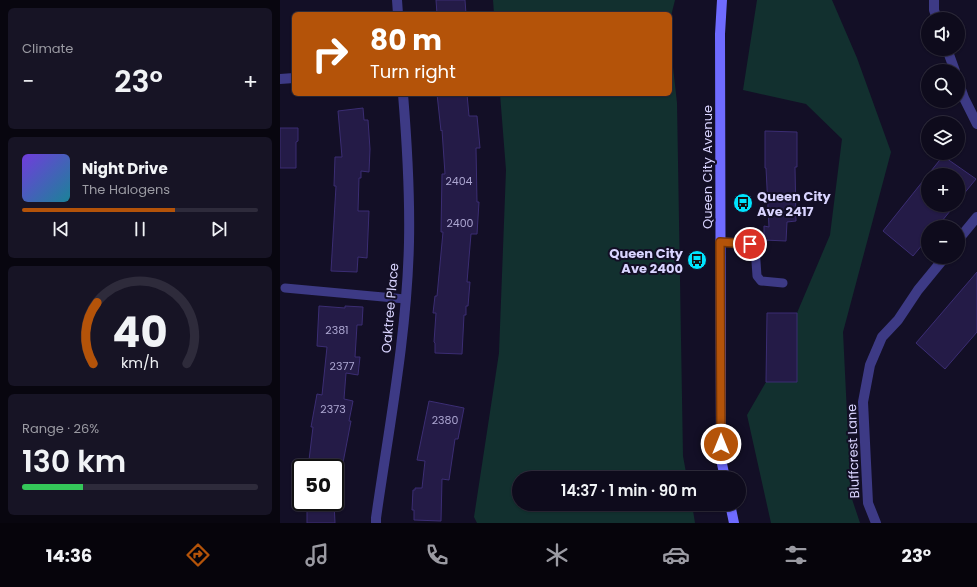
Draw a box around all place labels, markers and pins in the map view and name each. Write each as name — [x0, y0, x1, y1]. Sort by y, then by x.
place label: Queen City Ave 2417 — [757, 187, 832, 221]
bus stop icon: Queen City Ave 2417 — [732, 192, 754, 214]
pin — [733, 227, 767, 261]
place label: Queen City Ave 2400 — [609, 244, 684, 278]
bus stop icon: Queen City Ave 2400 — [686, 249, 708, 271]

